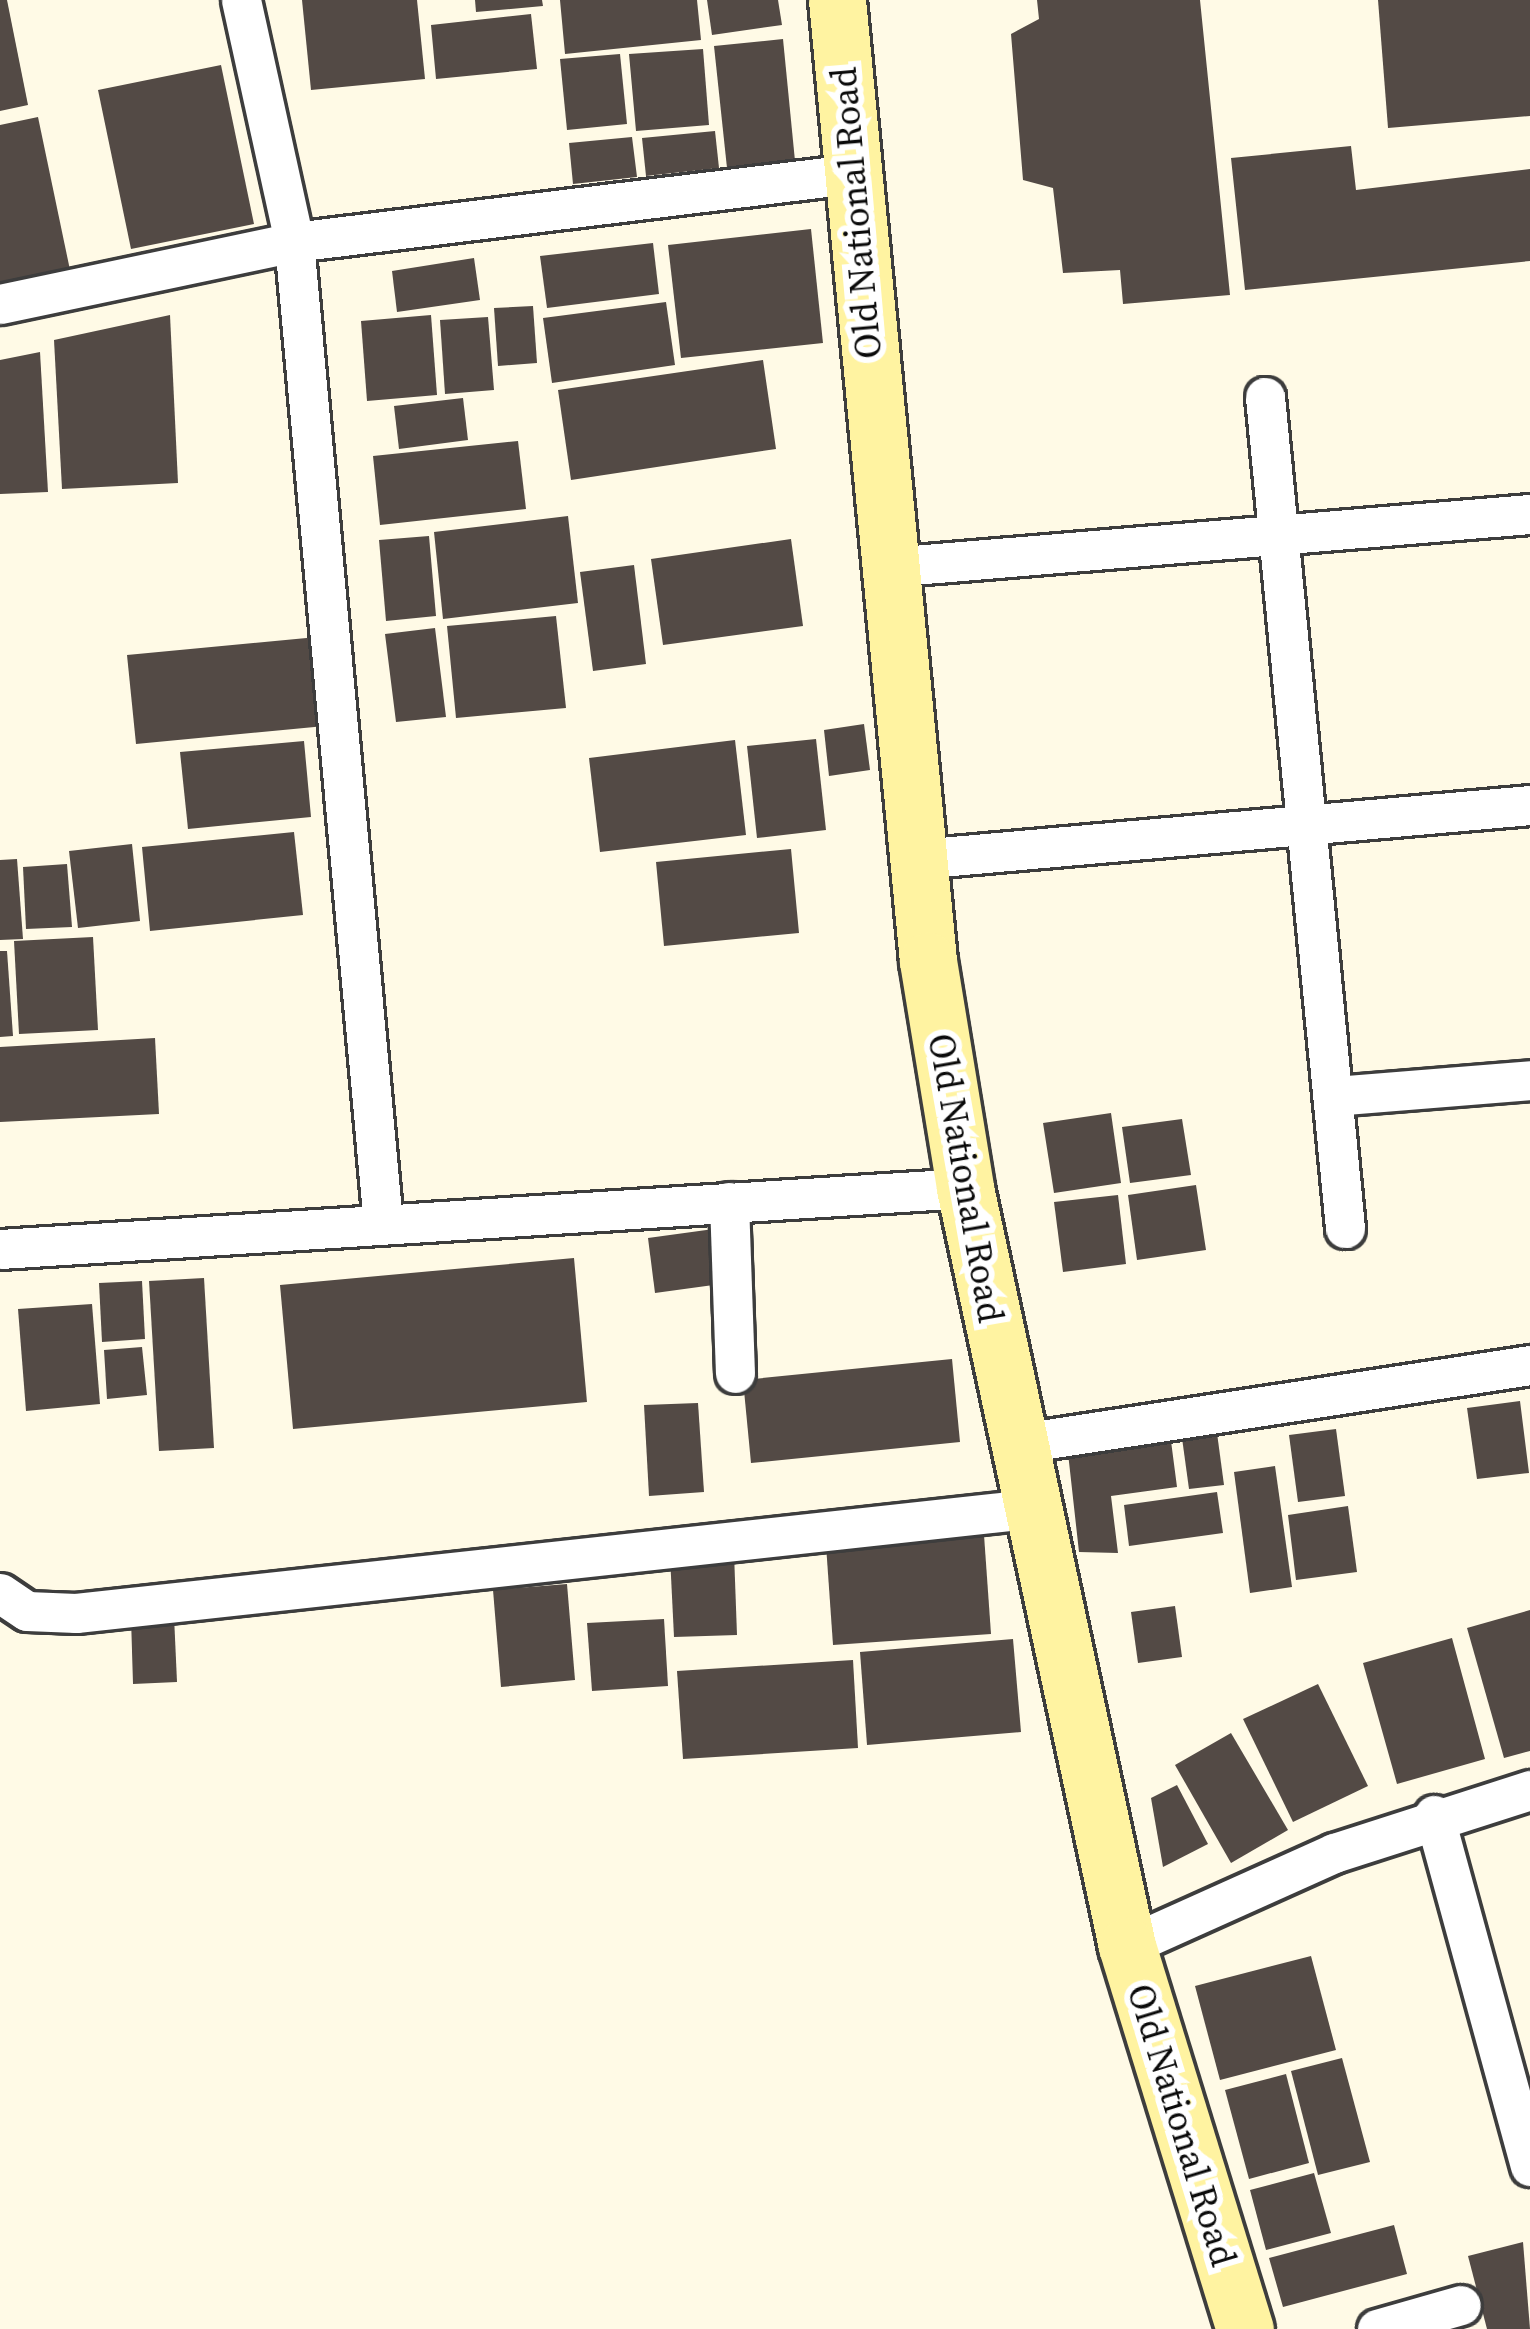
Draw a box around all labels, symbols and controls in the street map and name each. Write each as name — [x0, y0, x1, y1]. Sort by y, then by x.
street label: Old National Road — [822, 65, 890, 361]
street label: Old National Road — [919, 1030, 1013, 1326]
street label: Old National Road — [1119, 1979, 1245, 2271]

